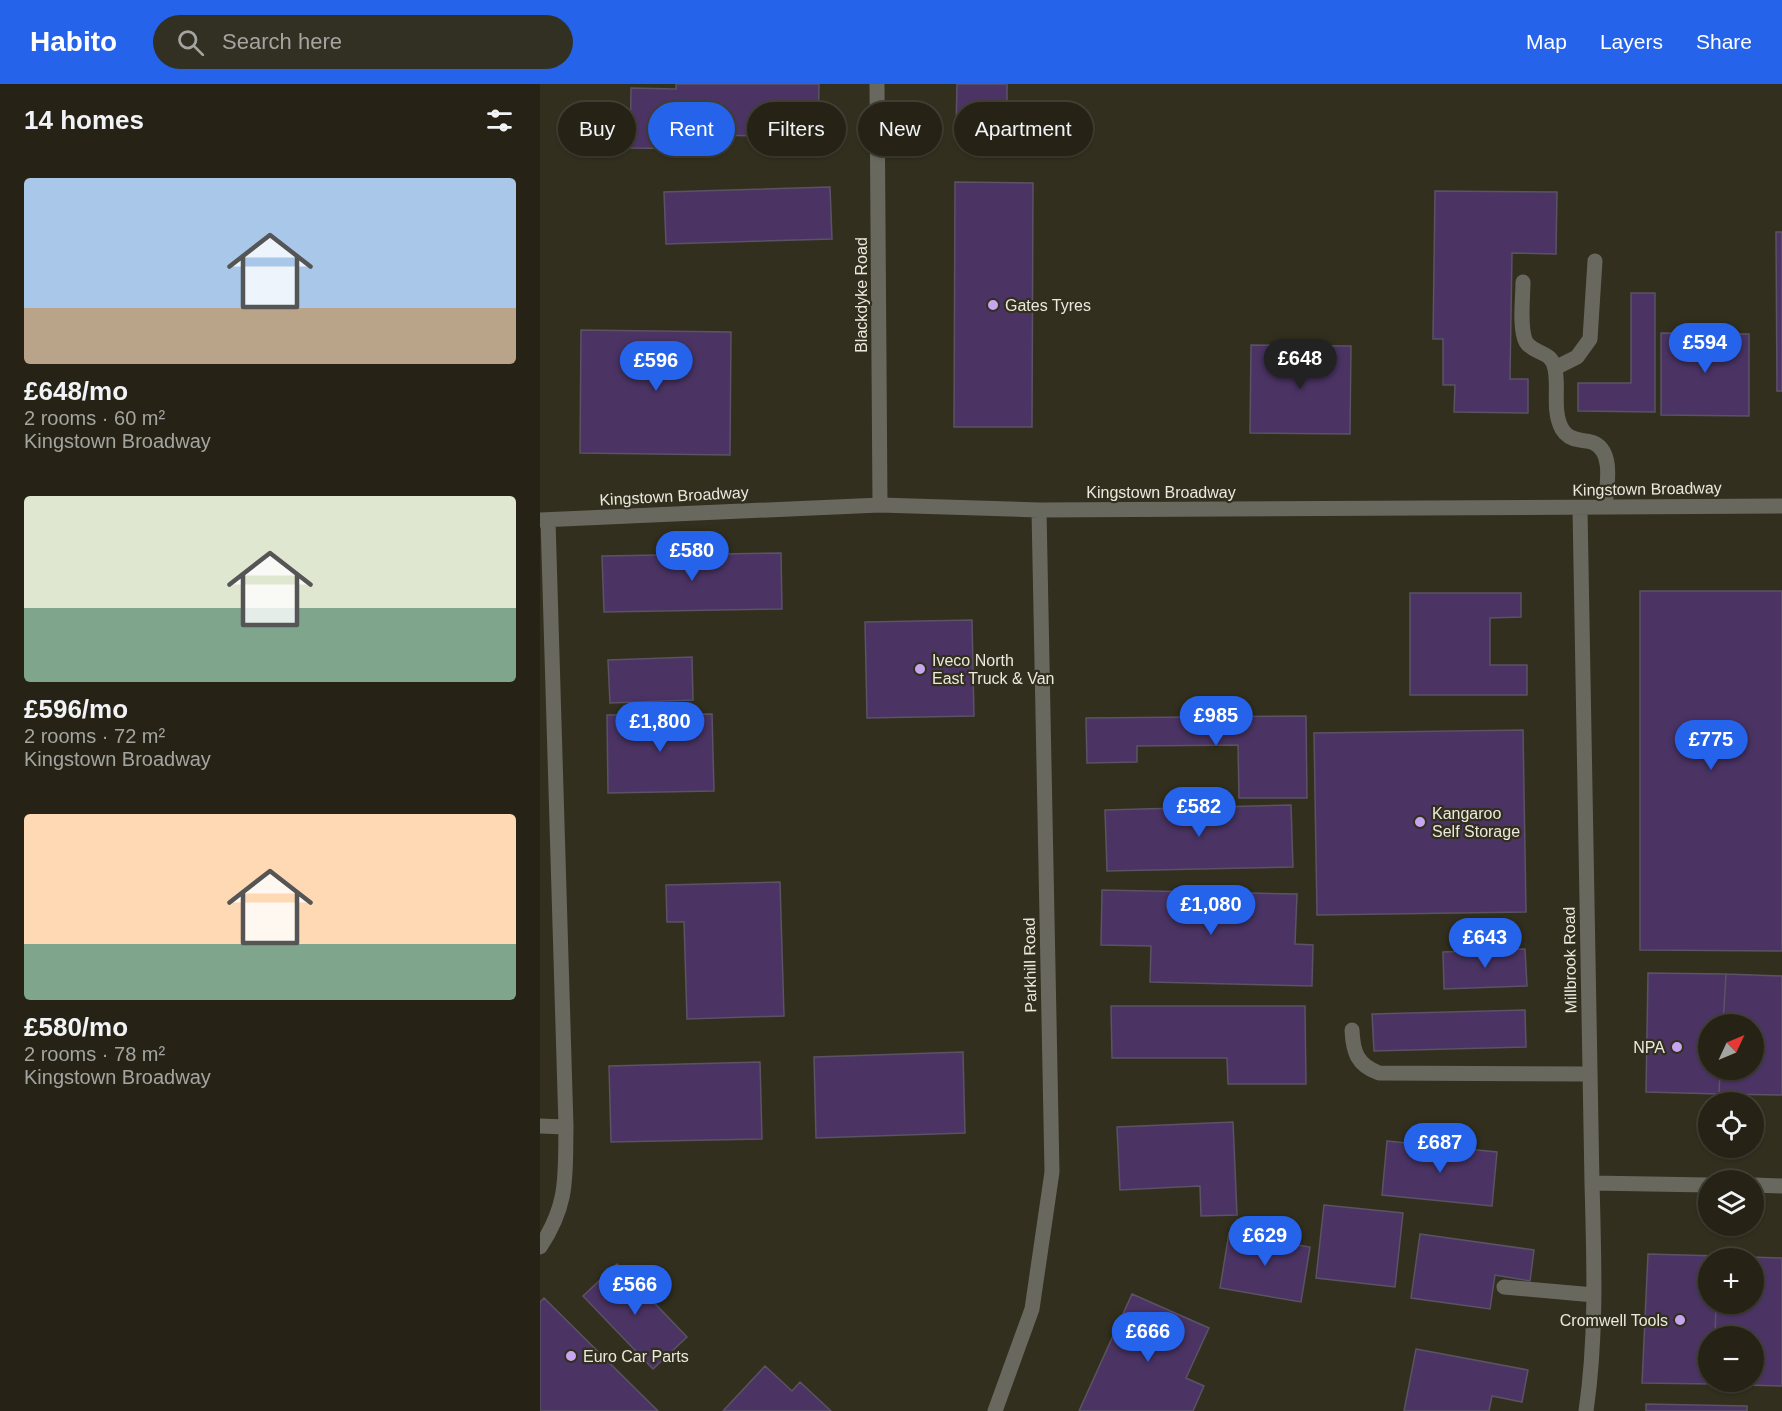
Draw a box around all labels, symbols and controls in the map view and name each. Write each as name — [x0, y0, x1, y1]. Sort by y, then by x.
search box — [153, 15, 573, 69]
text: Habito — [30, 26, 117, 57]
icon: search — [174, 26, 207, 59]
text: Search here — [222, 29, 342, 54]
text: Map — [1526, 30, 1567, 53]
text: Layers — [1600, 30, 1663, 53]
text: Share — [1696, 30, 1752, 53]
chip: Buy — [558, 102, 636, 156]
chip: Rent — [648, 102, 735, 156]
chip: Filters — [747, 102, 846, 156]
chip: New — [858, 102, 942, 156]
chip: Apartment — [954, 102, 1093, 156]
icon: filters — [483, 104, 516, 137]
text: 14 homes — [24, 105, 144, 135]
icon: home — [216, 217, 324, 325]
street label: Blackdyke Road — [853, 237, 870, 353]
place label: Gates Tyres — [1005, 297, 1091, 314]
marker: Gates Tyres — [986, 298, 1000, 312]
pin: £594 — [1669, 323, 1741, 374]
text: £594 — [1683, 331, 1727, 353]
pin: £648 — [1264, 339, 1336, 390]
pin: £596 — [620, 341, 692, 392]
text: £648 — [1278, 347, 1322, 369]
text: £596 — [634, 349, 678, 371]
text: £648/mo — [24, 376, 128, 406]
text: 2 rooms · 60 m² — [24, 407, 165, 429]
text: Kingstown Broadway — [24, 430, 211, 452]
street label: Kingstown Broadway — [1572, 479, 1722, 499]
street label: Kingstown Broadway — [599, 484, 749, 508]
street label: Kingstown Broadway — [1086, 484, 1236, 501]
pin: £580 — [656, 531, 728, 582]
icon: home — [216, 535, 324, 643]
text: £580 — [670, 539, 714, 561]
place label: Iveco North East Truck & Van — [932, 652, 1054, 687]
marker: Iveco North East Truck & Van — [913, 662, 927, 676]
text: £596/mo — [24, 694, 128, 724]
pin: £985 — [1180, 696, 1252, 747]
pin: £1,800 — [611, 702, 709, 753]
text: £985 — [1194, 704, 1238, 726]
text: £1,800 — [629, 710, 691, 732]
pin: £775 — [1675, 720, 1747, 771]
text: 2 rooms · 72 m² — [24, 725, 165, 747]
text: £775 — [1689, 728, 1733, 750]
text: Kingstown Broadway — [24, 748, 211, 770]
pin: £582 — [1163, 787, 1235, 838]
text: £582 — [1177, 795, 1221, 817]
place label: Kangaroo Self Storage — [1432, 805, 1520, 840]
marker: Kangaroo Self Storage — [1413, 815, 1427, 829]
icon: home — [216, 853, 324, 961]
pin: £1,080 — [1162, 885, 1260, 936]
text: £1,080 — [1180, 893, 1242, 915]
street label: Millbrook Road — [1561, 907, 1579, 1013]
street label: Parkhill Road — [1021, 917, 1039, 1013]
pin: £643 — [1449, 918, 1521, 969]
text: £643 — [1463, 926, 1507, 948]
text: £580/mo — [24, 1012, 128, 1042]
north arrow — [1698, 1014, 1764, 1080]
map controls — [1698, 1014, 1764, 1392]
place label: NPA — [1633, 1039, 1665, 1056]
marker: NPA — [1670, 1040, 1684, 1054]
text: 2 rooms · 78 m² — [24, 1043, 165, 1065]
text: Kingstown Broadway — [24, 1066, 211, 1088]
button: locate — [1698, 1092, 1764, 1158]
pin: £687 — [1404, 1123, 1476, 1174]
text: £687 — [1418, 1131, 1462, 1153]
button: layers — [1698, 1170, 1764, 1236]
pin: £629 — [1229, 1216, 1301, 1267]
text: £629 — [1243, 1224, 1287, 1246]
button: + — [1698, 1248, 1764, 1314]
pin: £566 — [599, 1265, 671, 1316]
text: £566 — [613, 1273, 657, 1295]
pin: £666 — [1112, 1312, 1184, 1363]
place label: Cromwell Tools — [1560, 1312, 1668, 1329]
marker: Cromwell Tools — [1673, 1313, 1687, 1327]
text: £666 — [1126, 1320, 1170, 1342]
button: − — [1698, 1326, 1764, 1392]
place label: Euro Car Parts — [583, 1348, 689, 1365]
marker: Euro Car Parts — [564, 1349, 578, 1363]

